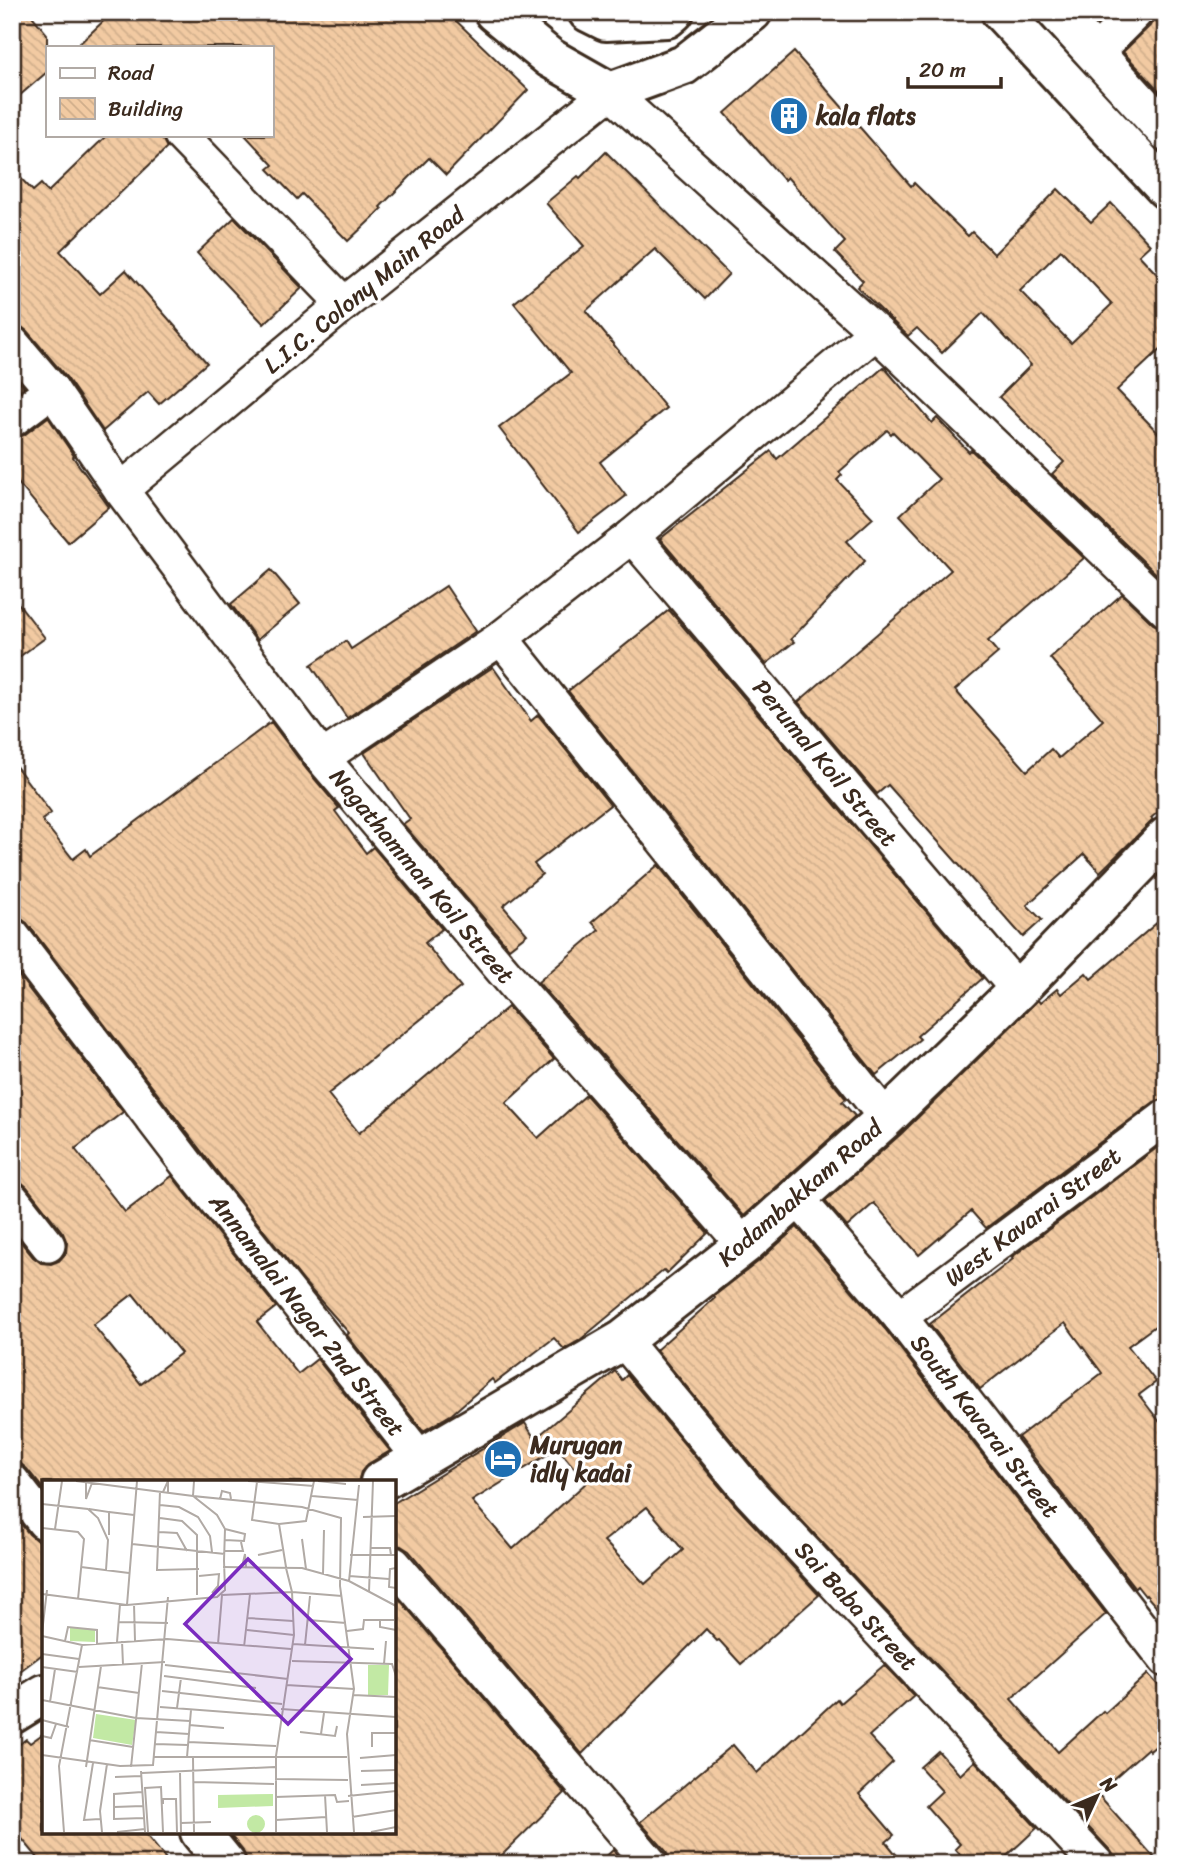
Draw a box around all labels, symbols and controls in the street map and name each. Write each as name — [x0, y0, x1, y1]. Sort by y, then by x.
legend — [46, 46, 273, 136]
scale bar — [908, 46, 1001, 90]
text: 20 m — [919, 51, 966, 89]
text: Road — [108, 54, 155, 92]
text: Building — [108, 90, 184, 128]
building icon: kala flats — [768, 95, 810, 137]
place label: kala flats — [815, 95, 917, 137]
street label: L.I.C. Colony Main Road — [254, 194, 475, 385]
street label: Perumal Koil Street — [742, 669, 908, 857]
street label: Nagathamman Koil Street — [319, 758, 525, 994]
street label: Kodambakkam Road — [708, 1107, 894, 1277]
street label: West Kavarai Street — [935, 1136, 1131, 1298]
street label: Annamalai Nagar 2nd Street — [197, 1183, 416, 1446]
street label: South Kavarai Street — [899, 1325, 1071, 1527]
place label: Murugan idly kadai — [529, 1424, 632, 1494]
hotel icon: Murugan idly kadai — [482, 1438, 524, 1480]
inset map — [42, 1480, 396, 1834]
street label: Sai Baba Street — [784, 1531, 928, 1681]
north arrow — [1062, 1760, 1132, 1830]
text: N — [1092, 1768, 1126, 1801]

